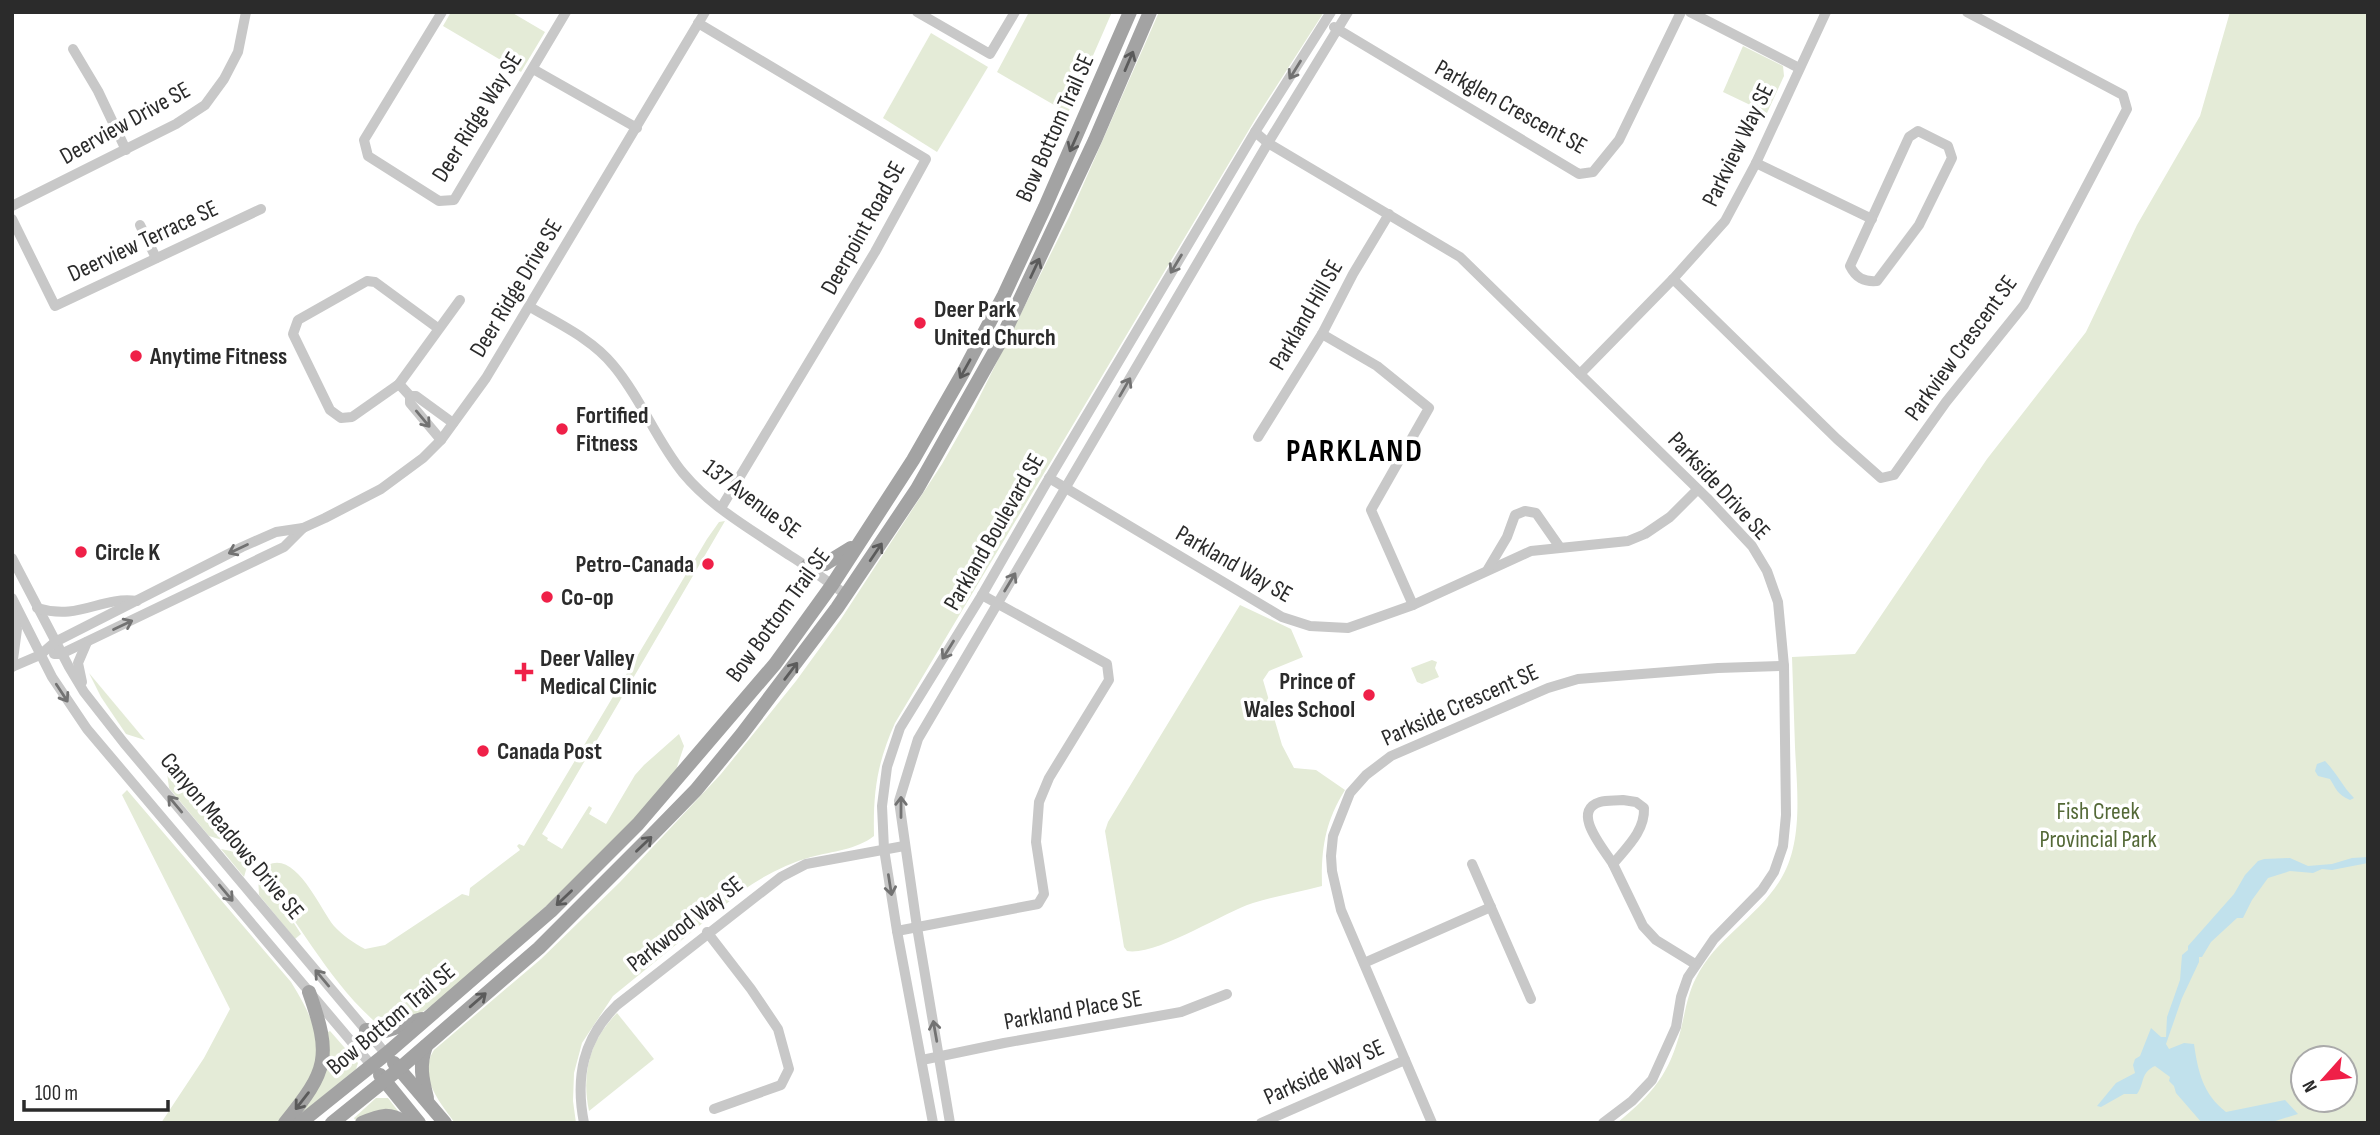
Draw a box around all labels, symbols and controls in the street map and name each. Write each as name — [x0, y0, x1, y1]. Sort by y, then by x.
street label: Deer Ridge Way SE — [426, 47, 528, 187]
street label: Bow Bottom Trail SE — [1009, 50, 1101, 206]
one-way arrow — [1123, 51, 1136, 72]
street label: Parkglen Crescent SE — [1430, 53, 1592, 161]
one-way arrow — [1287, 59, 1301, 79]
street label: Deerview Drive SE — [55, 75, 195, 171]
street label: Parkview Way SE — [1696, 79, 1780, 211]
one-way arrow — [1067, 131, 1080, 152]
street label: Deerpoint Road SE — [814, 156, 912, 300]
street label: Deerview Terrace SE — [63, 194, 223, 288]
street label: Deer Ridge Drive SE — [463, 214, 569, 362]
one-way arrow — [1169, 254, 1183, 274]
street label: Parkland Hill SE — [1263, 255, 1349, 375]
one-way arrow — [1029, 258, 1042, 279]
street label: Parkview Crescent SE — [1898, 270, 2024, 426]
place label: Deer Park United Church — [934, 295, 1056, 352]
marker: Deer Park United Church — [912, 315, 928, 331]
place label: Anytime Fitness — [149, 342, 287, 371]
marker: Anytime Fitness — [128, 348, 144, 364]
one-way arrow — [958, 359, 972, 379]
one-way arrow — [1118, 377, 1132, 397]
place label: Fortified Fitness — [576, 401, 649, 458]
one-way arrow — [415, 409, 431, 427]
marker: Fortified Fitness — [554, 421, 570, 437]
street label: Parkside Drive SE — [1662, 426, 1776, 546]
district label: PARKLAND — [1286, 432, 1424, 471]
street label: Parkland Boulevard SE — [937, 448, 1051, 616]
street label: 137 Avenue SE — [698, 453, 806, 545]
street label: Parkland Way SE — [1170, 519, 1298, 609]
place label: Circle K — [95, 538, 160, 567]
street label: Bow Bottom Trail SE — [720, 542, 836, 688]
one-way arrow — [228, 543, 249, 556]
one-way arrow — [869, 543, 883, 562]
marker: Circle K — [73, 544, 89, 560]
place label: Petro-Canada — [575, 550, 694, 579]
marker: Petro-Canada — [700, 556, 716, 572]
one-way arrow — [1003, 573, 1017, 593]
place label: Co-op — [561, 583, 614, 612]
marker: Co-op — [539, 589, 555, 605]
one-way arrow — [112, 618, 133, 631]
one-way arrow — [941, 639, 955, 659]
place label: Deer Valley Medical Clinic — [540, 644, 657, 701]
street label: Parkside Crescent SE — [1377, 657, 1543, 753]
marker: Deer Valley Medical Clinic — [514, 662, 534, 682]
one-way arrow — [783, 662, 798, 680]
place label: Prince of Wales School — [1244, 667, 1356, 724]
one-way arrow — [55, 682, 69, 702]
marker: Prince of Wales School — [1361, 687, 1377, 703]
place label: Canada Post — [497, 737, 602, 766]
marker: Canada Post — [475, 743, 491, 759]
street label: Canyon Meadows Drive SE — [154, 747, 310, 925]
one-way arrow — [167, 796, 183, 814]
one-way arrow — [894, 796, 908, 819]
park label: Fish Creek Provincial Park — [2039, 797, 2157, 854]
one-way arrow — [635, 835, 652, 852]
street label: Parkwood Way SE — [621, 870, 749, 978]
one-way arrow — [884, 873, 897, 896]
one-way arrow — [218, 883, 234, 901]
one-way arrow — [556, 890, 573, 907]
street label: Bow Bottom Trail SE — [321, 957, 461, 1081]
one-way arrow — [314, 969, 330, 987]
street label: Parkland Place SE — [1002, 984, 1144, 1036]
one-way arrow — [469, 992, 487, 1008]
one-way arrow — [928, 1020, 941, 1043]
street label: Parkside Way SE — [1259, 1033, 1389, 1111]
north arrow — [2289, 1044, 2359, 1114]
scale bar — [24, 1068, 168, 1112]
text: N — [2298, 1076, 2323, 1096]
text: 100 m — [35, 1081, 78, 1106]
one-way arrow — [295, 1091, 310, 1110]

